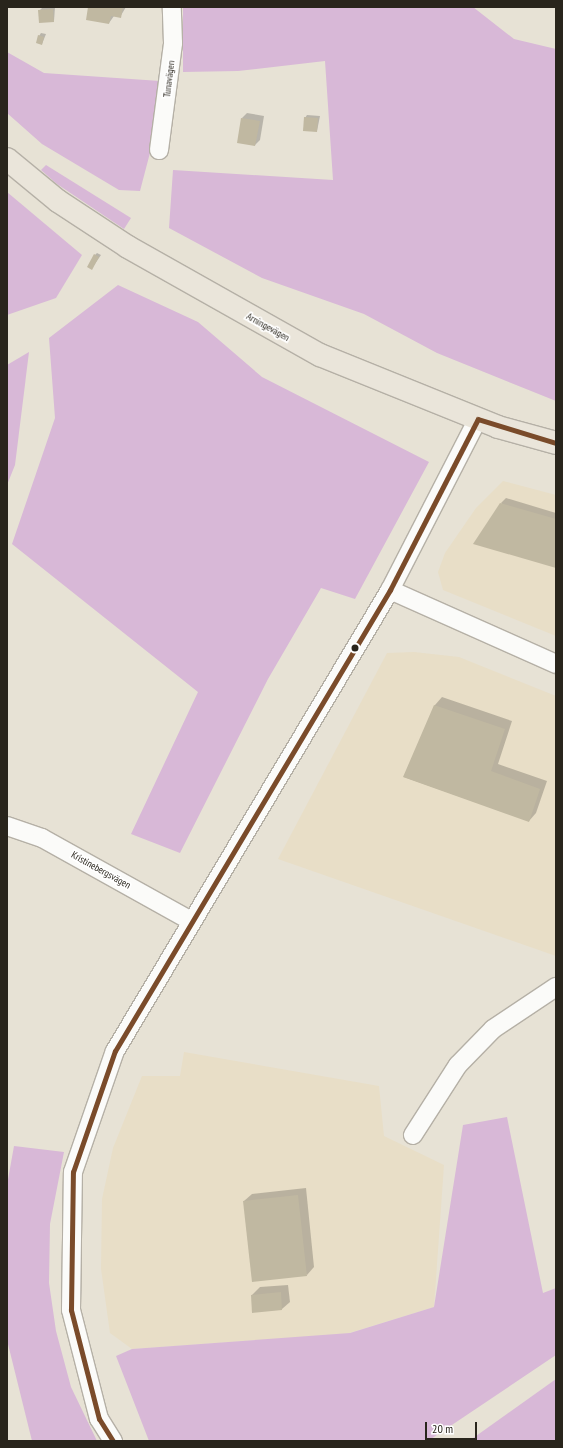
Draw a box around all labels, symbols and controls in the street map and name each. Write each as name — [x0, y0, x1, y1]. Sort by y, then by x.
street label: Tunavägen — [161, 60, 177, 98]
street label: Arningevägen — [244, 310, 292, 344]
unlabelled marker — [350, 643, 360, 653]
street label: Kristinebergsvägen — [69, 849, 133, 891]
scale bar — [427, 1414, 479, 1440]
text: 20 m — [432, 1421, 453, 1436]

